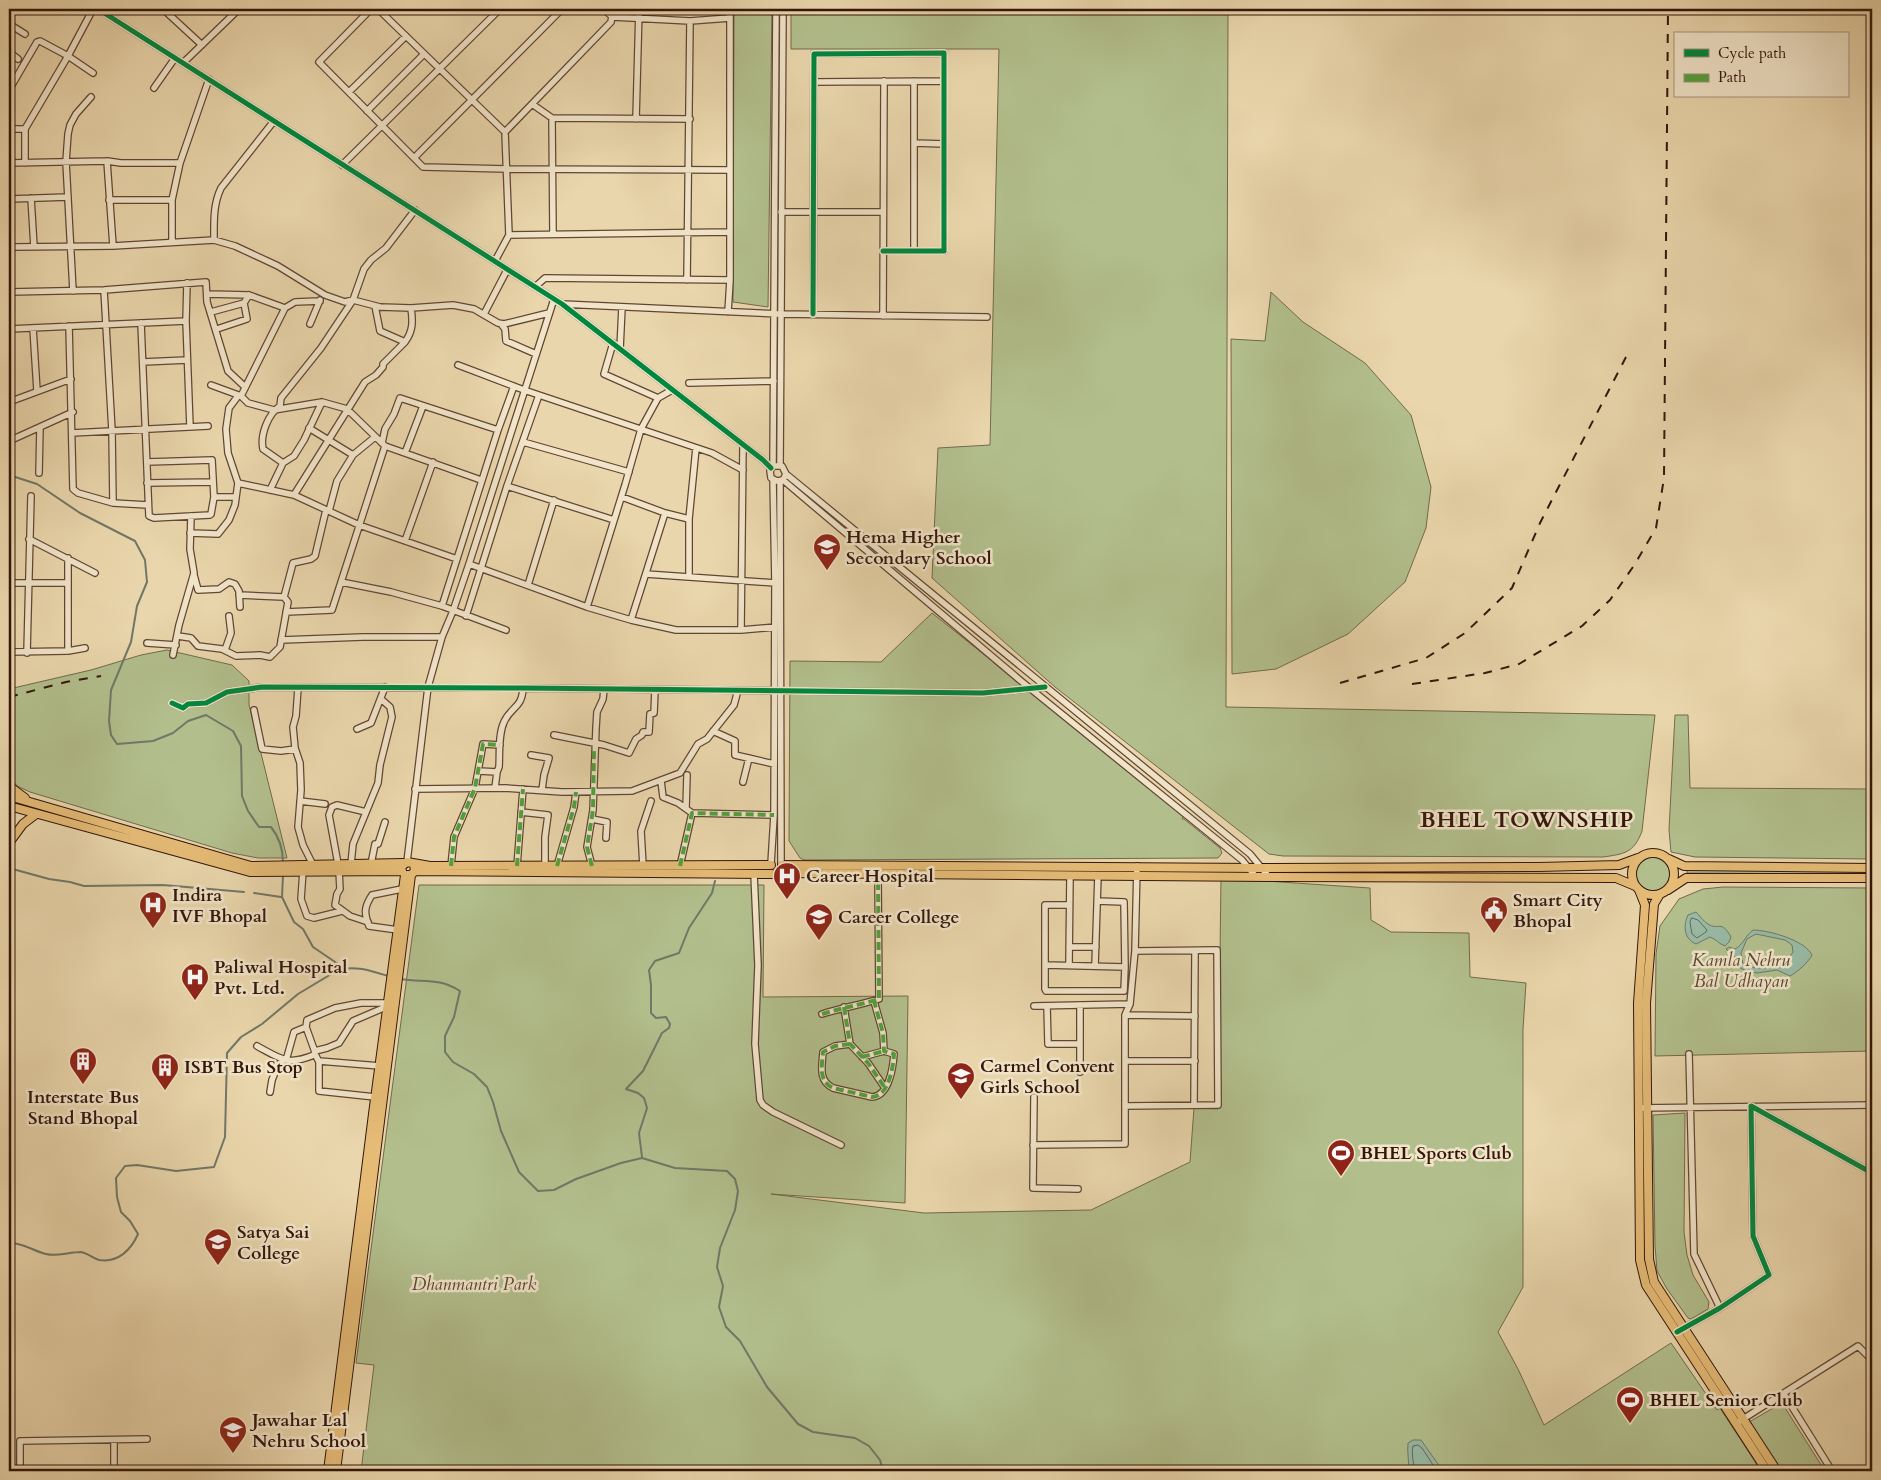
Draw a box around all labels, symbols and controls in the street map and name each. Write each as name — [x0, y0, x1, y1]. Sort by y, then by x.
legend — [1674, 32, 1848, 98]
text: Cycle path — [1718, 43, 1787, 63]
text: Path — [1718, 67, 1747, 87]
place label: Hema Higher Secondary School — [846, 525, 992, 571]
school or university icon: Hema Higher Secondary School — [812, 532, 842, 571]
district label: BHEL TOWNSHIP — [1420, 805, 1634, 835]
hospital icon: Career Hospital — [772, 861, 802, 900]
place label: Career Hospital — [806, 864, 934, 889]
place label: Indira IVF Bhopal — [172, 883, 267, 929]
place label: Smart City Bhopal — [1513, 888, 1604, 934]
hospital icon: Indira IVF Bhopal — [138, 890, 168, 929]
public building icon: Smart City Bhopal — [1479, 895, 1509, 934]
school or university icon: Career College — [804, 902, 834, 941]
place label: Career College — [838, 905, 959, 930]
park label: Kamla Nehru Bal Udhayan — [1692, 948, 1790, 994]
place label: Paliwal Hospital Pvt. Ltd. — [214, 955, 348, 1001]
hospital icon: Paliwal Hospital Pvt. Ltd. — [180, 962, 210, 1001]
building icon: Interstate Bus Stand Bhopal — [68, 1046, 98, 1085]
building icon: ISBT Bus Stop — [150, 1052, 180, 1091]
place label: Carmel Convent Girls School — [980, 1054, 1115, 1100]
place label: ISBT Bus Stop — [184, 1055, 303, 1080]
school or university icon: Carmel Convent Girls School — [946, 1061, 976, 1100]
place label: Interstate Bus Stand Bhopal — [27, 1085, 139, 1131]
sports icon: BHEL Sports Club — [1326, 1138, 1356, 1177]
place label: BHEL Sports Club — [1360, 1141, 1512, 1166]
place label: Satya Sai College — [237, 1220, 310, 1266]
school or university icon: Satya Sai College — [203, 1227, 233, 1266]
park label: Dhanmantri Park — [412, 1272, 536, 1297]
sports icon: BHEL Senior Club — [1615, 1385, 1645, 1424]
place label: BHEL Senior Club — [1649, 1388, 1803, 1413]
place label: Jawahar Lal Nehru School — [249, 1408, 366, 1454]
school or university icon: Jawahar Lal Nehru School — [218, 1415, 248, 1454]

